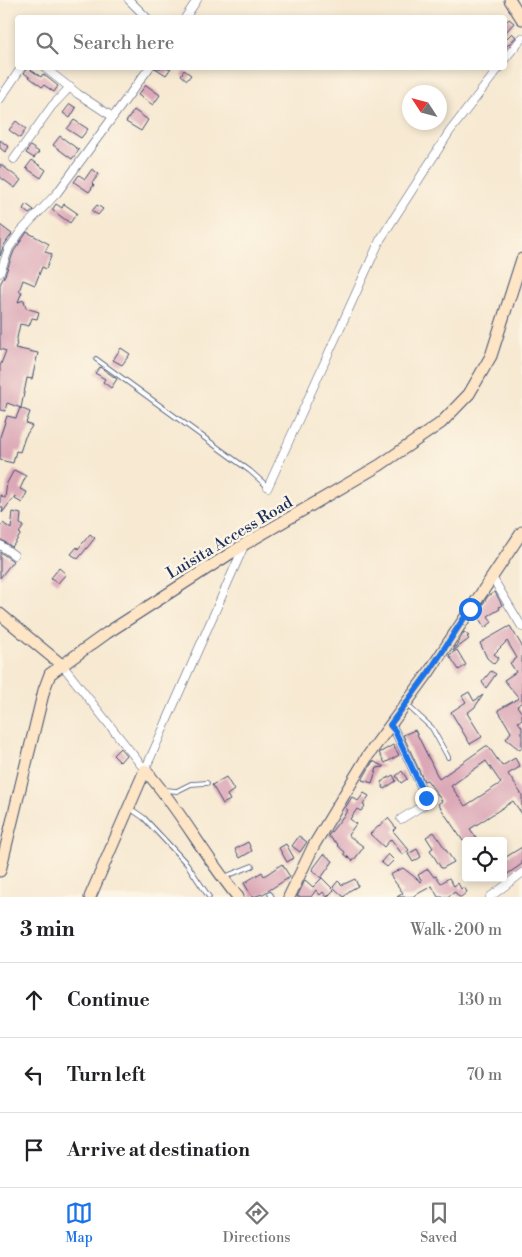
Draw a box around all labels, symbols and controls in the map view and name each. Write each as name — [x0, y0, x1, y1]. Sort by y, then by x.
search box — [15, 15, 507, 70]
icon: search — [33, 29, 61, 57]
text: Search here — [73, 31, 174, 55]
north arrow — [402, 85, 447, 130]
street label: Luisita Access Road — [163, 492, 296, 583]
route start — [459, 598, 482, 621]
route end — [415, 787, 438, 810]
map controls — [462, 837, 507, 882]
button: locate — [462, 837, 507, 882]
text: 3 min — [20, 917, 75, 943]
text: Walk · 200 m — [410, 920, 502, 940]
icon: ahead — [20, 986, 48, 1014]
text: Continue — [67, 988, 150, 1012]
text: 130 m — [458, 990, 502, 1010]
icon: left — [20, 1061, 48, 1089]
text: Turn left — [67, 1063, 146, 1087]
text: 70 m — [466, 1065, 502, 1085]
icon: arrive — [20, 1136, 48, 1164]
text: Arrive at destination — [67, 1138, 250, 1162]
tab: Map — [65, 1199, 93, 1247]
tab: Directions — [223, 1199, 290, 1247]
tab: Saved — [420, 1199, 457, 1247]

